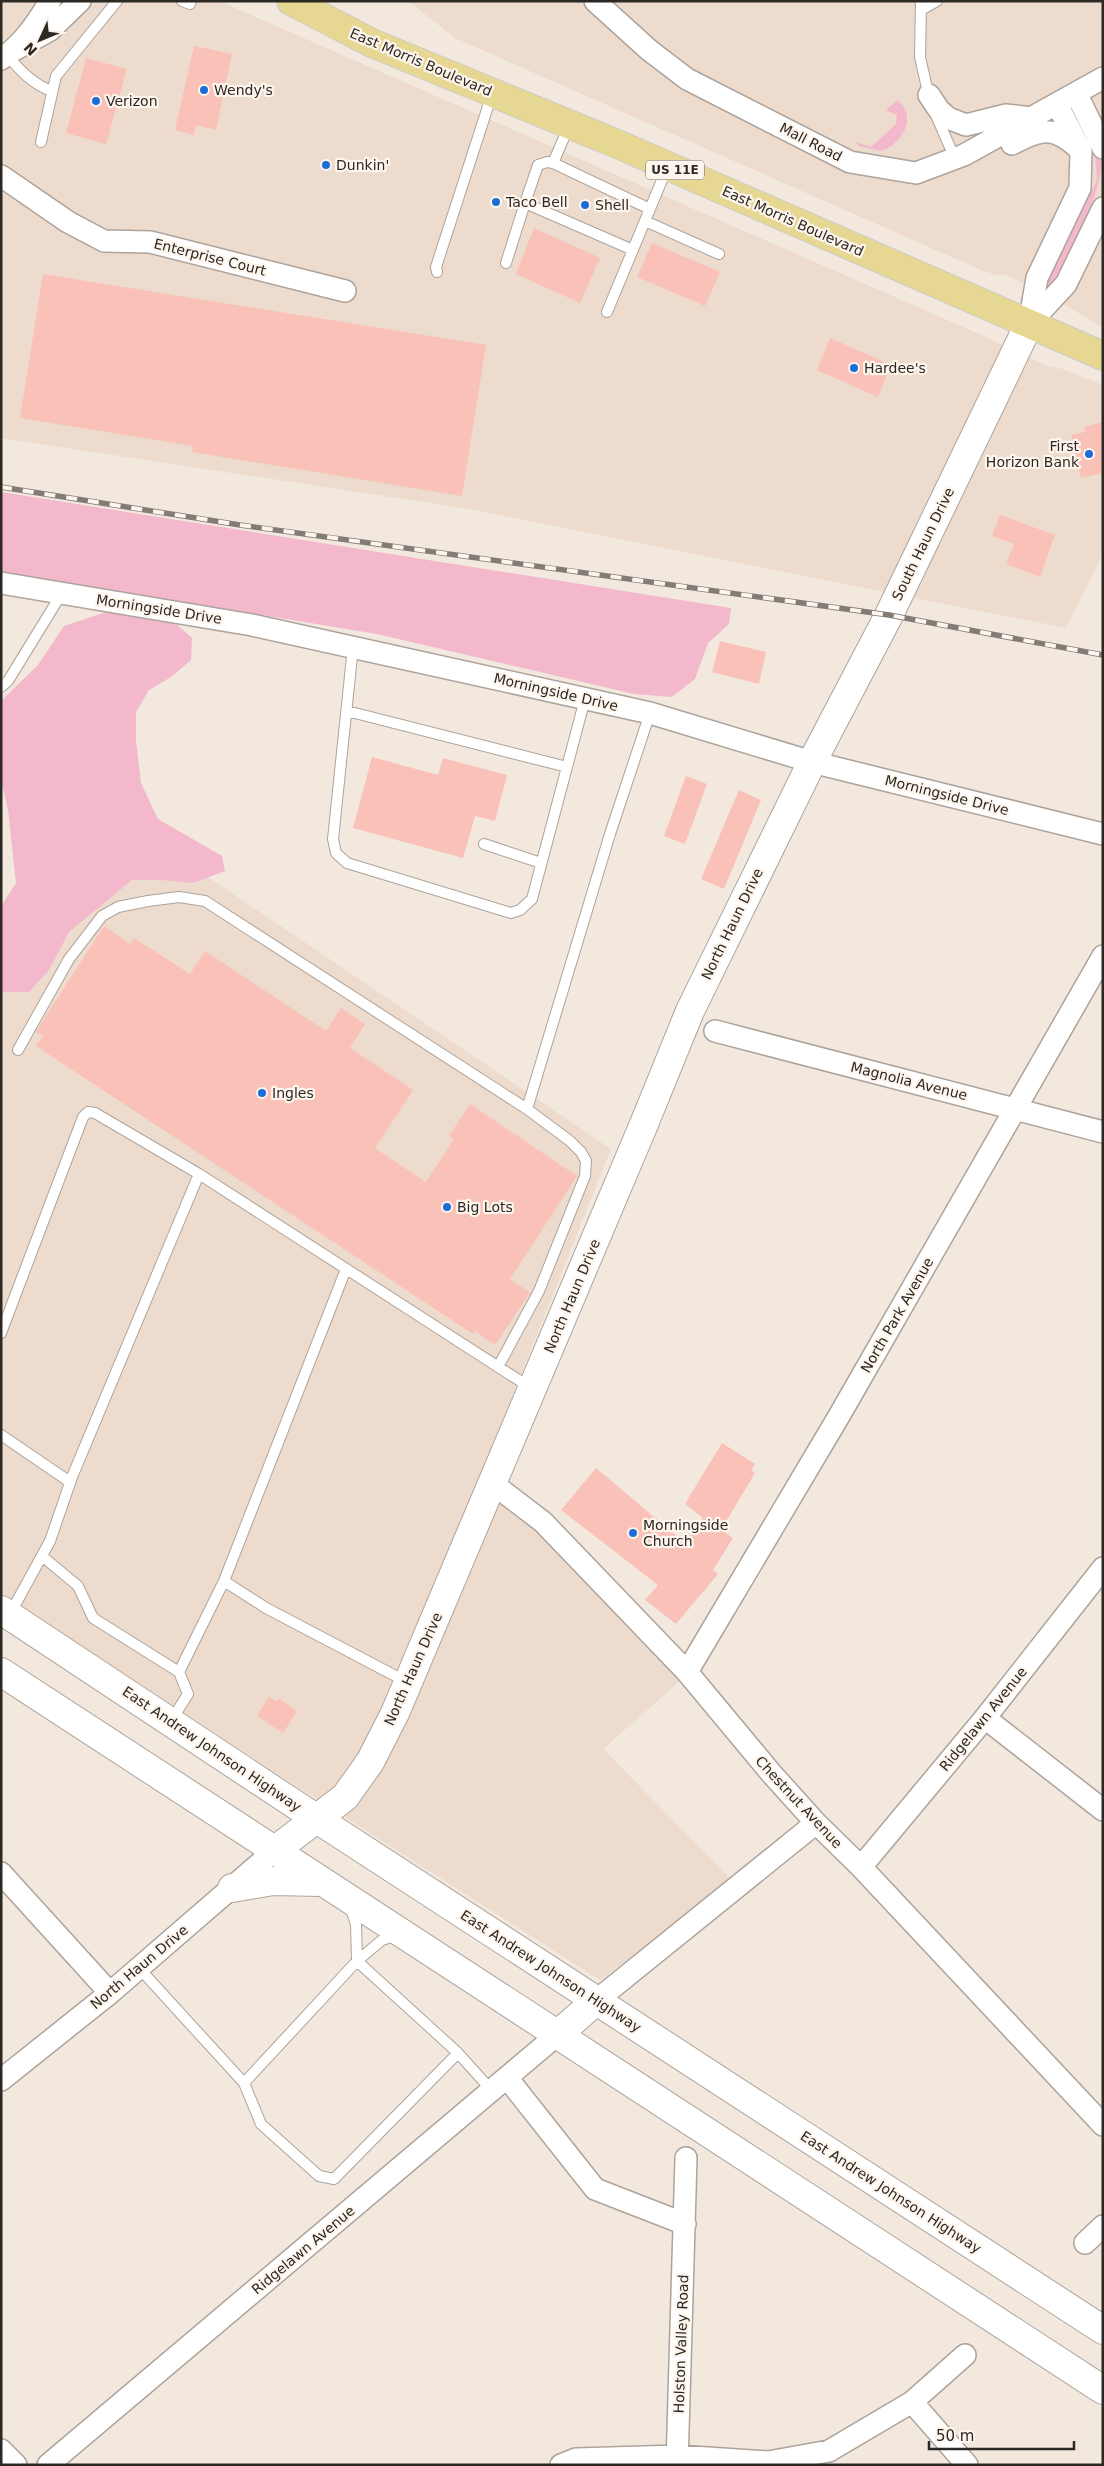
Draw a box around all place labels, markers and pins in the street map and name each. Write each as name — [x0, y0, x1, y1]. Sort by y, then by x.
place label: Wendy's — [214, 82, 273, 98]
marker: Wendy's — [198, 84, 210, 96]
place label: Verizon — [106, 93, 158, 109]
marker: Verizon — [90, 95, 102, 107]
place label: Dunkin' — [336, 157, 389, 173]
marker: Dunkin' — [320, 159, 332, 171]
place label: Taco Bell — [505, 194, 568, 210]
marker: Taco Bell — [490, 196, 502, 208]
place label: Shell — [595, 197, 629, 213]
marker: Shell — [579, 199, 591, 211]
place label: Hardee's — [864, 360, 926, 376]
marker: Hardee's — [848, 362, 860, 374]
place label: First Horizon Bank — [986, 438, 1080, 470]
marker: First Horizon Bank — [1083, 448, 1095, 460]
place label: Ingles — [272, 1085, 314, 1101]
marker: Ingles — [256, 1087, 268, 1099]
place label: Big Lots — [457, 1199, 513, 1215]
marker: Big Lots — [441, 1201, 453, 1213]
place label: Morningside Church — [643, 1517, 728, 1549]
marker: Morningside Church — [627, 1527, 639, 1539]

